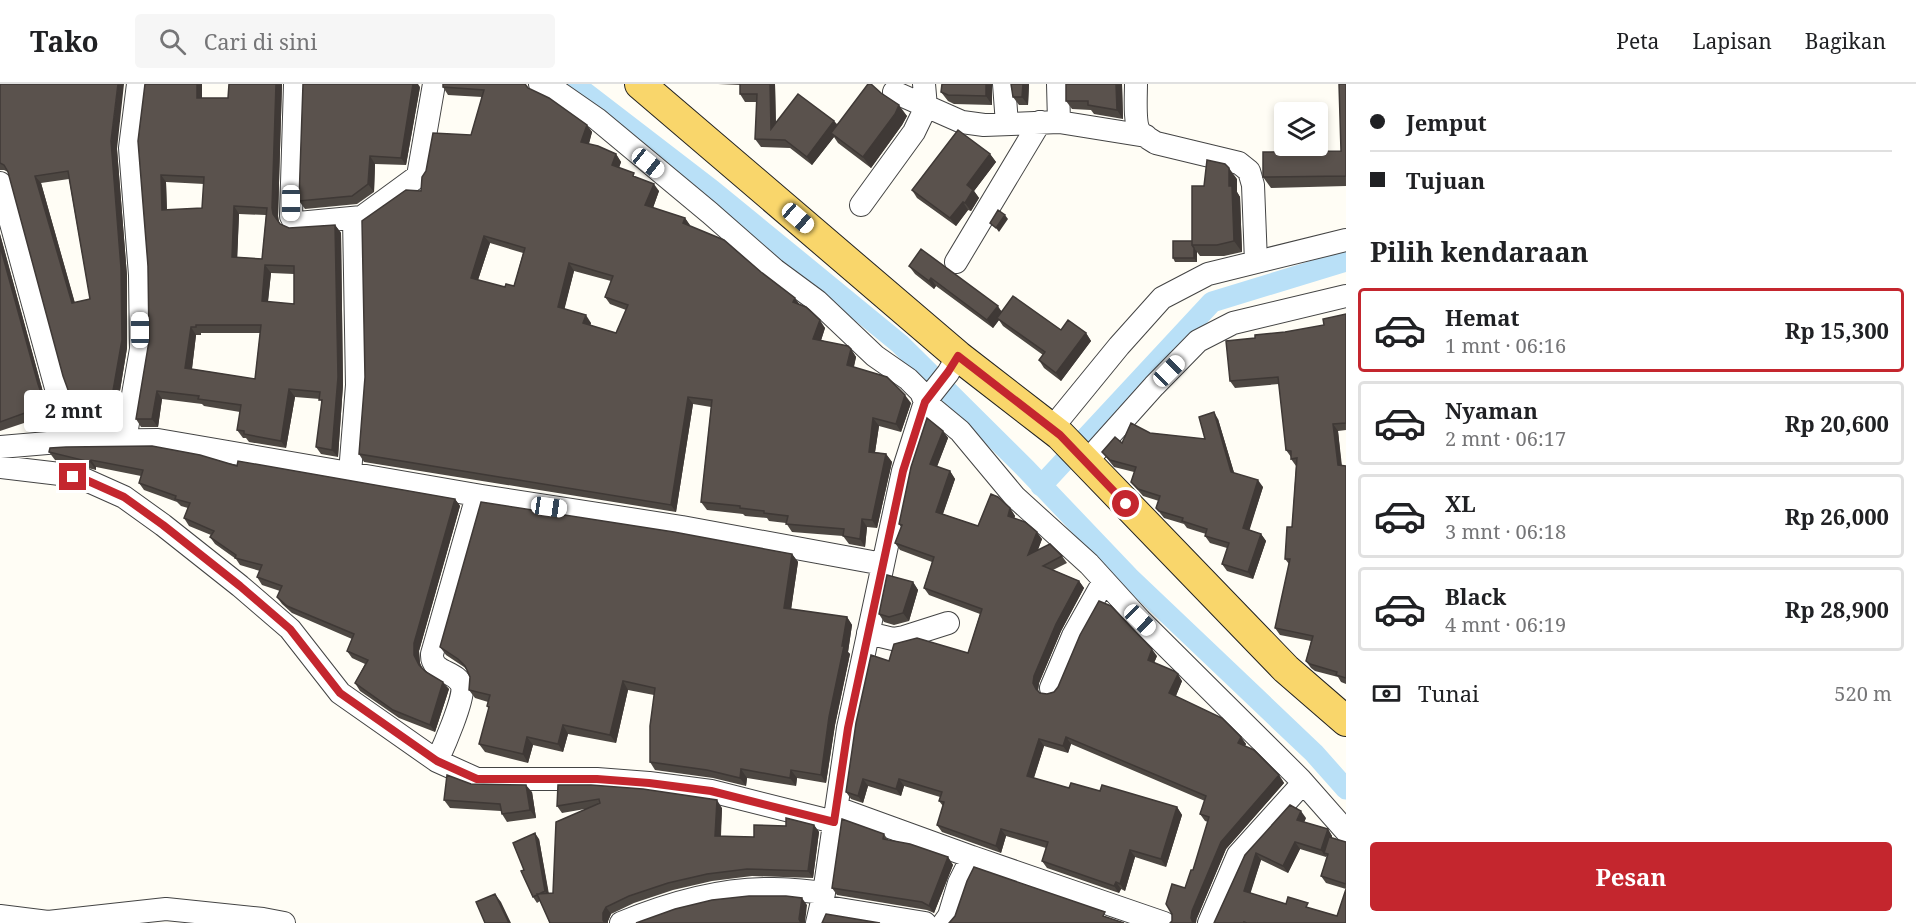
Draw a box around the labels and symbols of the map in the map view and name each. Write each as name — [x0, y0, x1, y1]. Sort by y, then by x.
car — [628, 145, 668, 181]
car — [282, 185, 300, 221]
car — [779, 199, 817, 237]
car — [131, 312, 149, 348]
car — [1150, 352, 1188, 390]
callout: 2 mnt — [23, 390, 122, 432]
route end — [59, 463, 86, 490]
route start — [1112, 490, 1139, 517]
car — [530, 496, 568, 518]
car — [1121, 601, 1159, 639]

